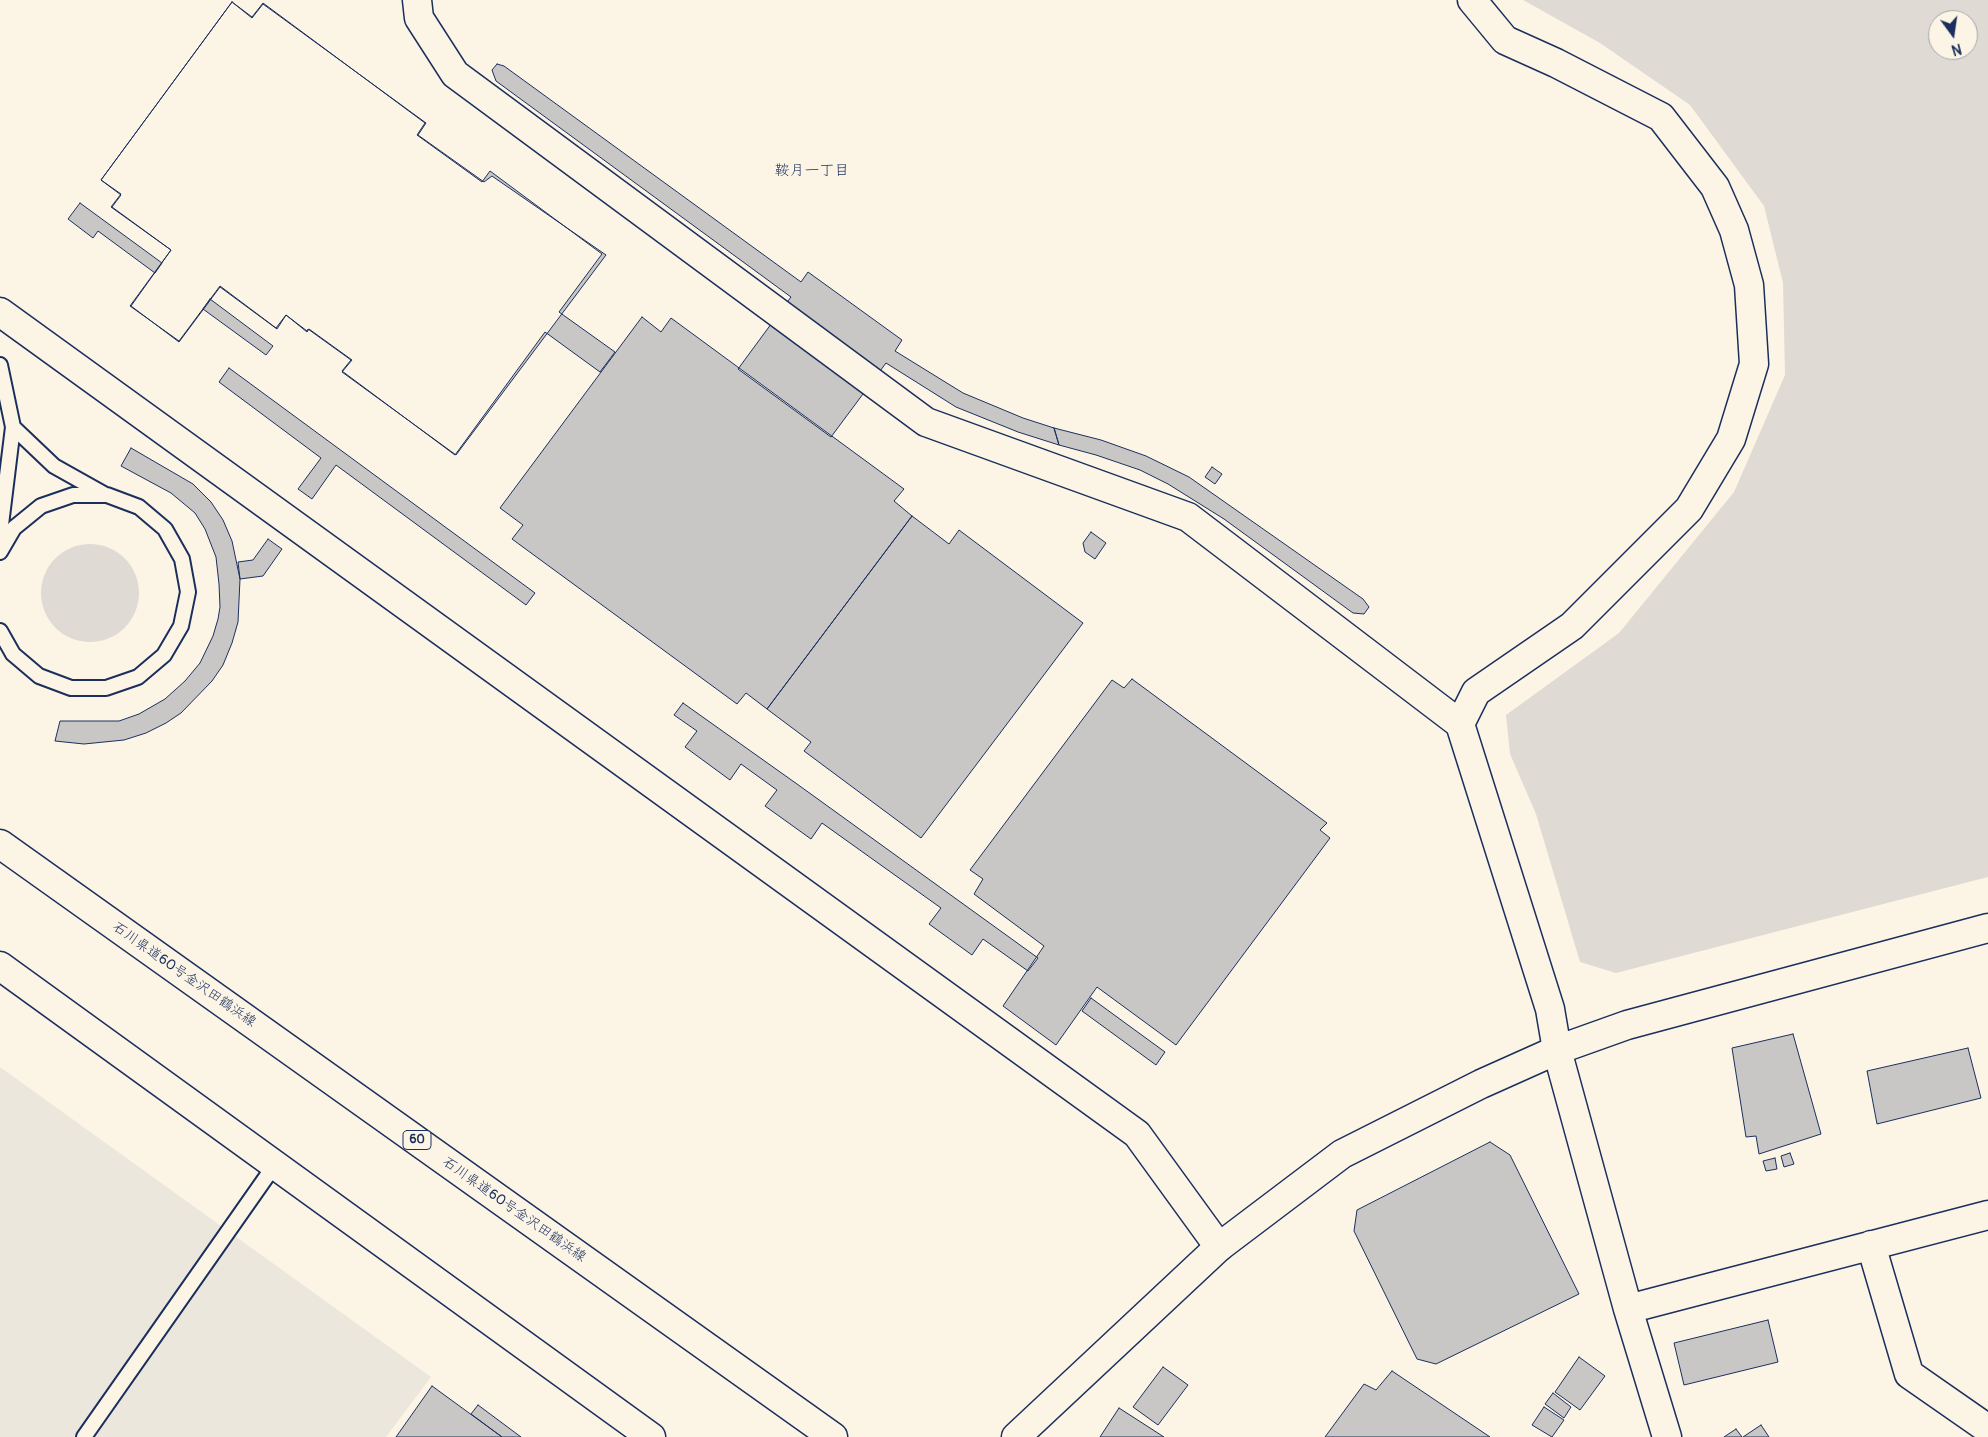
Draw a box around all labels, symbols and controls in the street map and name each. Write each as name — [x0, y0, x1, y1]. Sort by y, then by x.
north arrow — [1928, 10, 1978, 60]
text: N — [1950, 40, 1963, 58]
district label: 鞍月一丁目 — [775, 162, 849, 180]
street label: 石川県道60号金沢田鶴浜線 — [109, 919, 259, 1031]
road number: 60 — [403, 1130, 431, 1150]
street label: 石川県道60号金沢田鶴浜線 — [439, 1154, 589, 1266]

